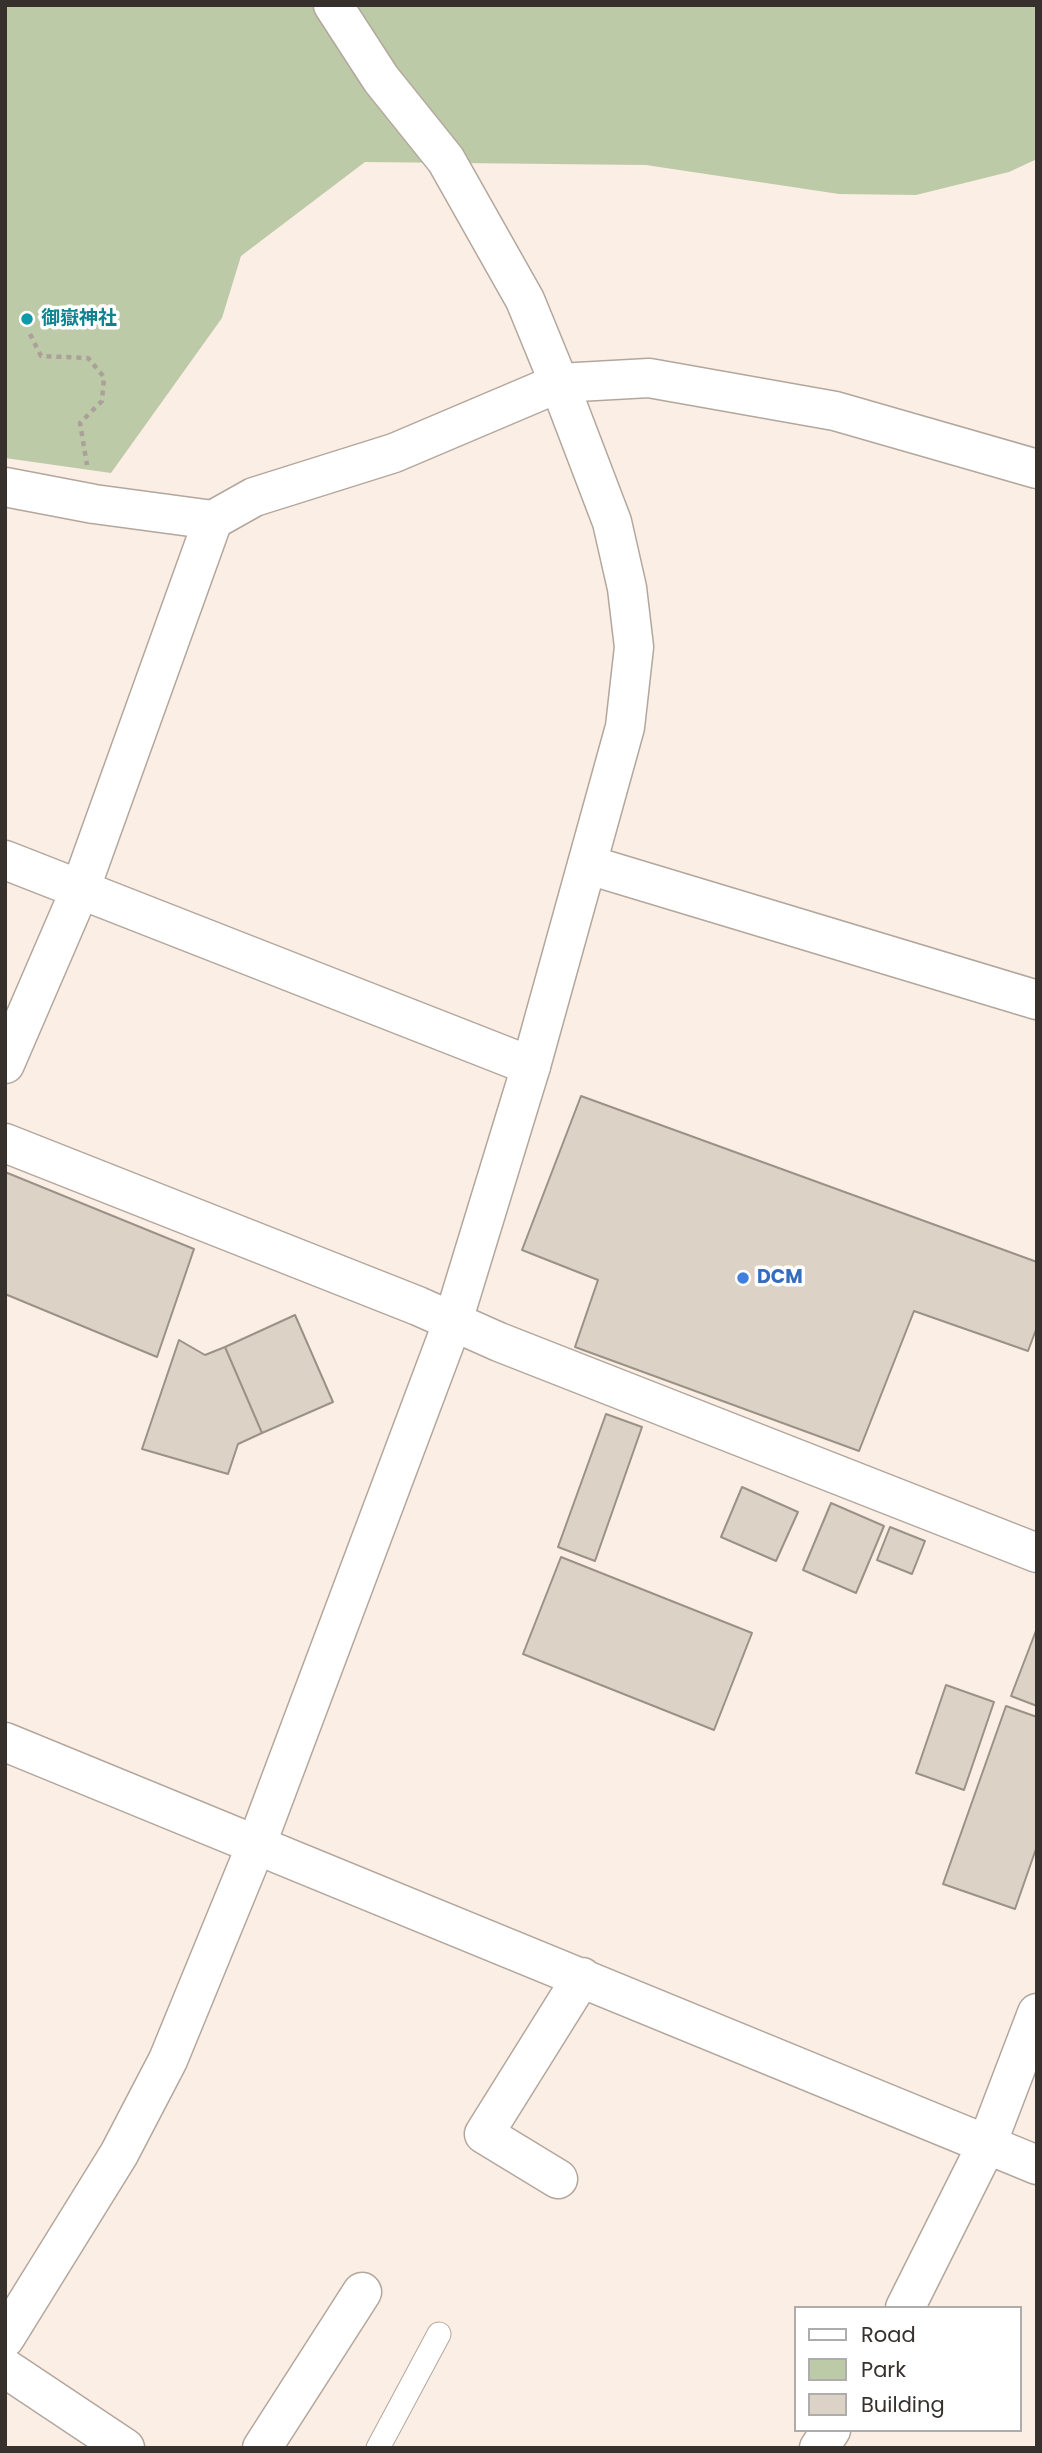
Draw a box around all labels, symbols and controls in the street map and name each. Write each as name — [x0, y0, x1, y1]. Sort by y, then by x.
place label: 御嶽神社 — [41, 308, 117, 330]
marker: 御嶽神社 — [19, 311, 35, 327]
place label: DCM — [757, 1267, 803, 1289]
marker: DCM — [735, 1270, 751, 1286]
legend — [794, 2306, 1021, 2432]
text: Road — [861, 2320, 916, 2349]
text: Park — [861, 2355, 906, 2384]
text: Building — [861, 2390, 945, 2419]

